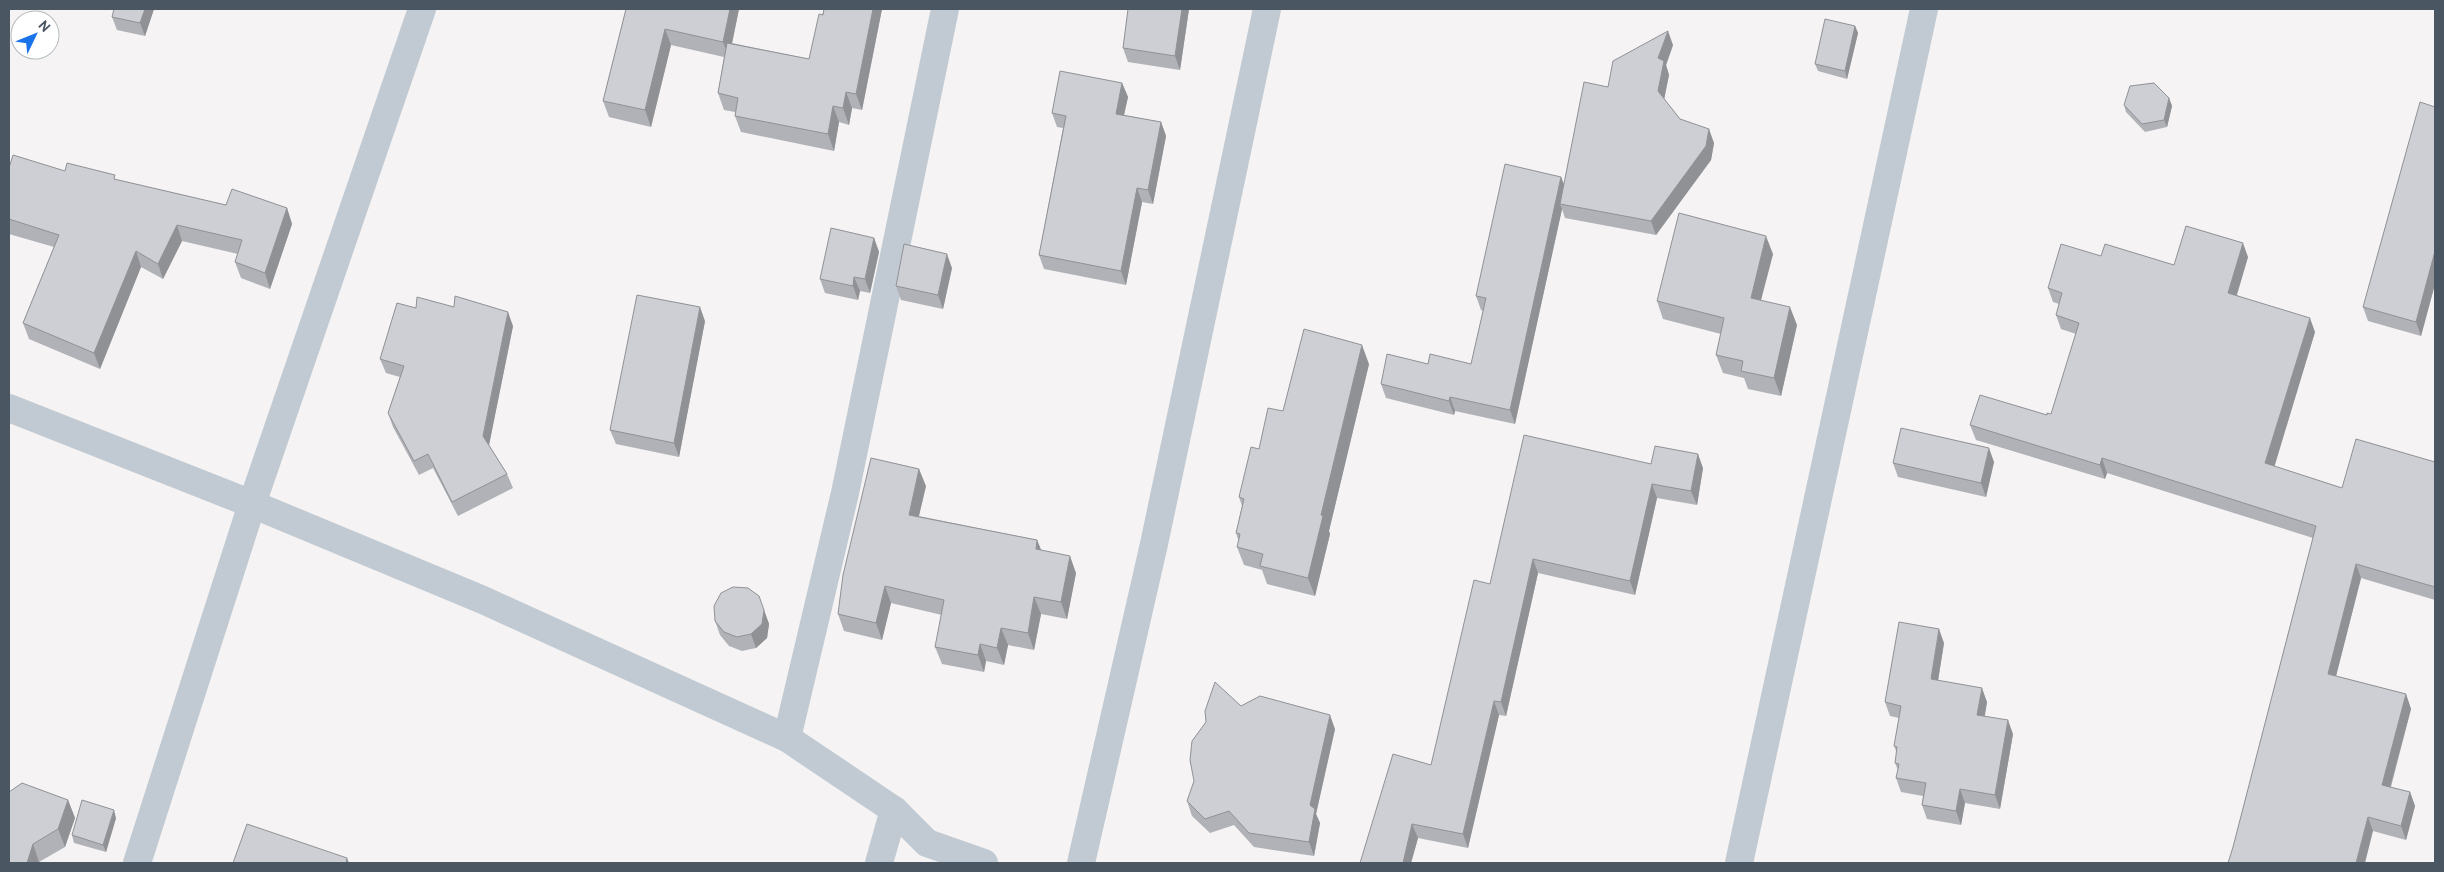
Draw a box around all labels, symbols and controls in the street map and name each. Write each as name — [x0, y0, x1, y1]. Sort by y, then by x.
north arrow — [10, 10, 60, 60]
text: N — [34, 18, 53, 37]

